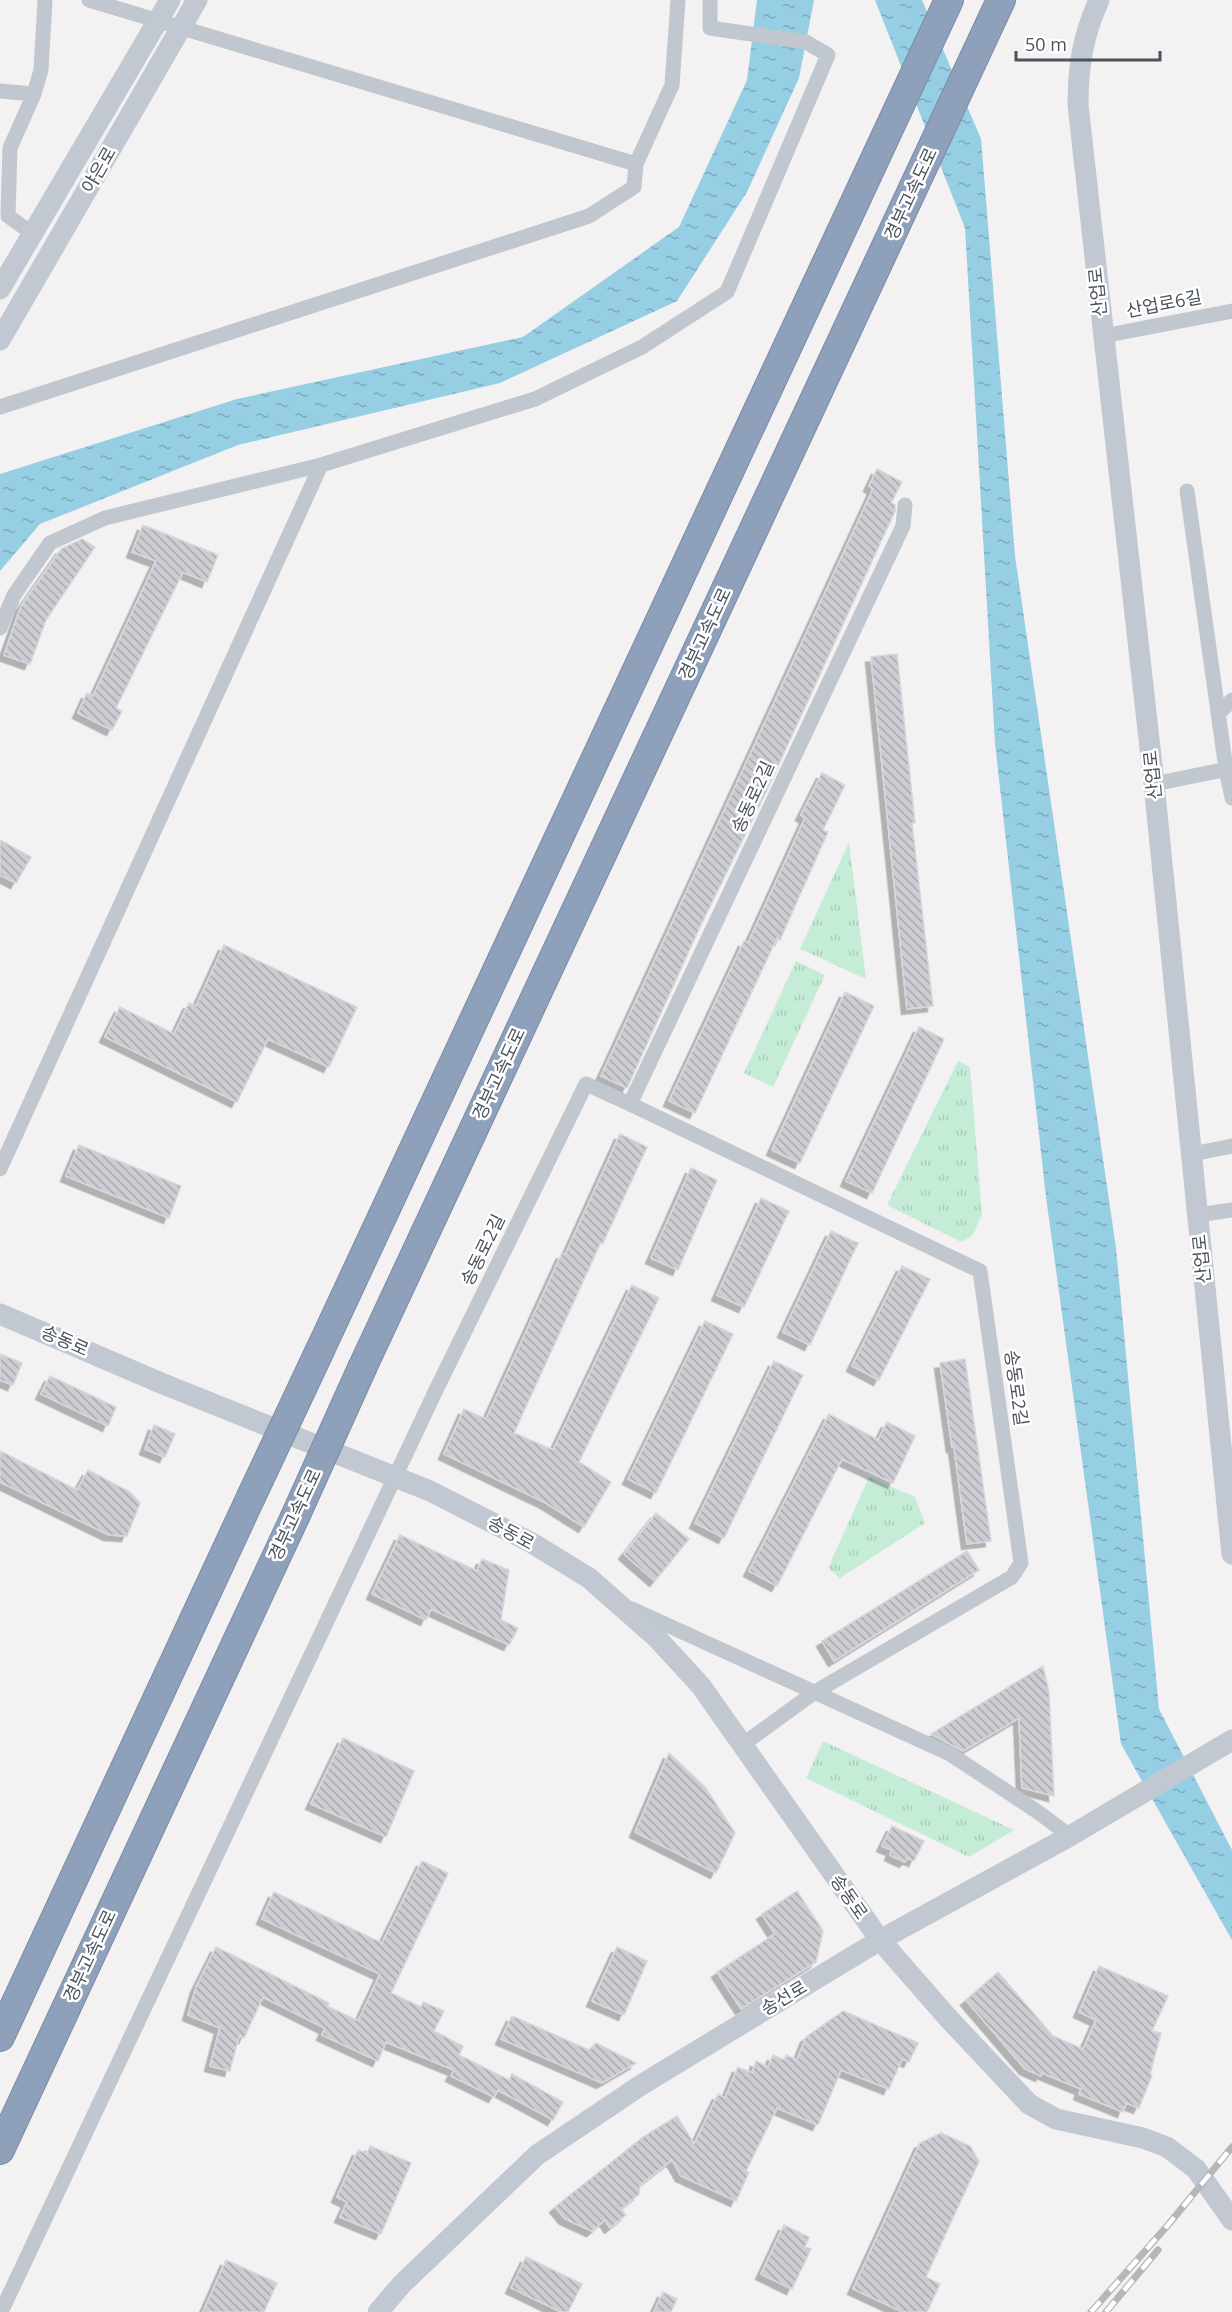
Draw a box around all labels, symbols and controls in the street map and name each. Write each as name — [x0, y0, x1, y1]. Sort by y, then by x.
scale bar — [1016, 24, 1160, 62]
text: 50 m — [1025, 32, 1067, 56]
street label: 야은로 — [75, 142, 121, 197]
street label: 경부고속도로 — [878, 143, 942, 244]
street label: 산업로 — [1082, 266, 1112, 318]
street label: 산업로6길 — [1124, 284, 1204, 322]
street label: 경부고속도로 — [672, 583, 736, 684]
street label: 산업로 — [1137, 749, 1167, 801]
street label: 송동로2길 — [725, 757, 779, 836]
street label: 경부고속도로 — [466, 1023, 530, 1124]
street label: 송동로2길 — [455, 1210, 510, 1289]
street label: 산업로 — [1186, 1233, 1216, 1285]
street label: 송동로 — [38, 1319, 93, 1361]
street label: 송동로2길 — [1000, 1348, 1034, 1427]
street label: 경부고속도로 — [262, 1464, 326, 1565]
street label: 송동로 — [484, 1510, 539, 1555]
street label: 송동로 — [826, 1869, 874, 1924]
street label: 경부고속도로 — [57, 1905, 121, 2006]
street label: 송선로 — [756, 1974, 811, 2020]

